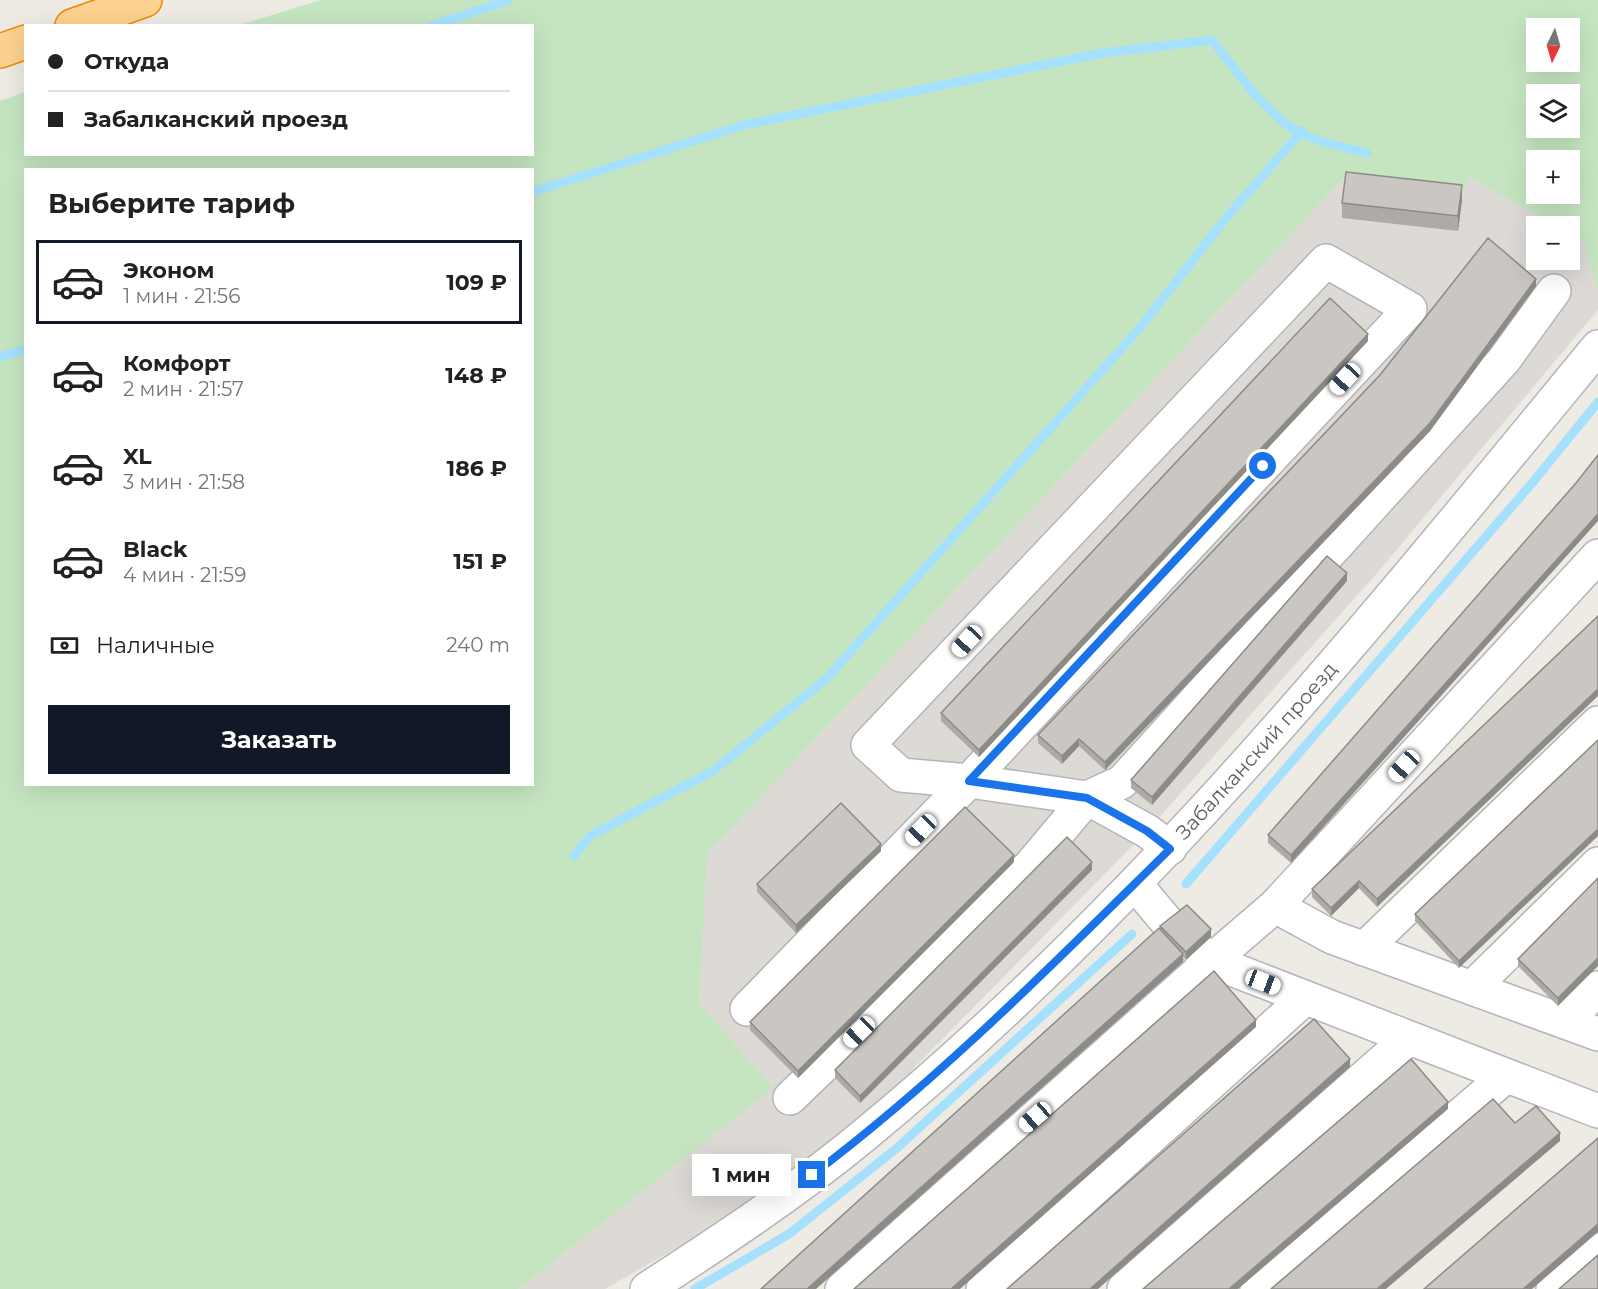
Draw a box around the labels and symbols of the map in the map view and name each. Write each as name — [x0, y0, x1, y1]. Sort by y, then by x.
north arrow — [1526, 18, 1580, 72]
car — [1326, 360, 1364, 398]
route start — [1249, 452, 1276, 479]
car — [948, 622, 986, 660]
street label: Забалканский проезд — [1171, 657, 1342, 844]
car — [1385, 747, 1423, 785]
car — [902, 811, 940, 849]
car — [1243, 967, 1283, 997]
car — [840, 1013, 878, 1051]
car — [1016, 1098, 1054, 1136]
callout: 1 мин — [692, 1154, 791, 1196]
route end — [798, 1161, 825, 1188]

